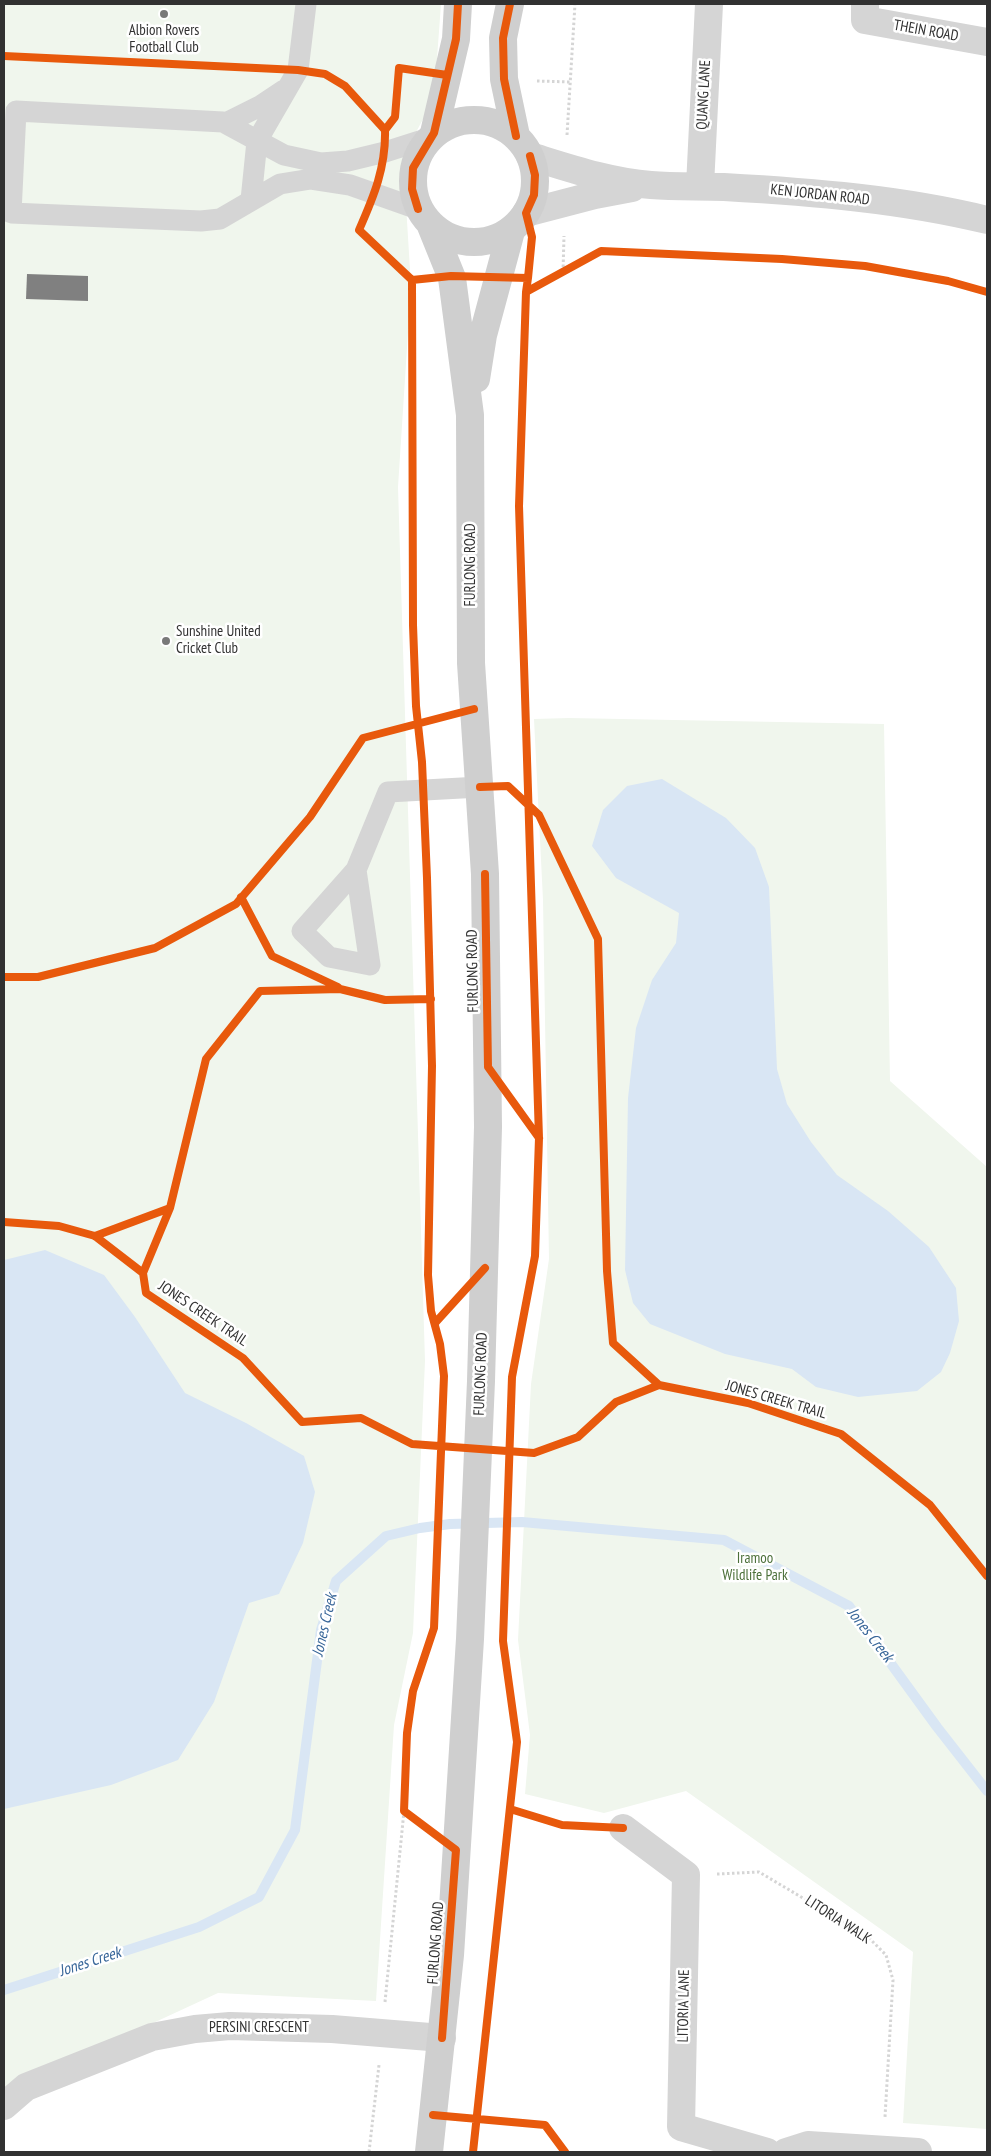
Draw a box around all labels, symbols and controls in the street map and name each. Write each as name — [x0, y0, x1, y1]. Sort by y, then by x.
marker: Albion Rovers Football Club — [158, 8, 170, 20]
street label: THEIN ROAD — [892, 16, 960, 46]
place label: Albion Rovers Football Club — [129, 22, 199, 57]
street label: QUANG LANE — [693, 60, 715, 130]
street label: KEN JORDAN ROAD — [769, 181, 871, 209]
street label: FURLONG ROAD — [462, 523, 480, 607]
place label: Sunshine United Cricket Club — [176, 623, 261, 658]
marker: Sunshine United Cricket Club — [160, 635, 172, 647]
street label: FURLONG ROAD — [463, 929, 483, 1013]
street label: JONES CREEK TRAIL — [155, 1278, 251, 1350]
street label: FURLONG ROAD — [471, 1332, 491, 1416]
street label: JONES CREEK TRAIL — [724, 1377, 828, 1423]
park label: Iramoo Wildlife Park — [722, 1550, 788, 1585]
water label: Jones Creek — [308, 1592, 342, 1658]
water label: Jones Creek — [843, 1604, 897, 1666]
street label: LITORIA WALK — [801, 1892, 875, 1948]
street label: FURLONG ROAD — [424, 1901, 448, 1985]
water label: Jones Creek — [57, 1943, 123, 1981]
street label: LITORIA LANE — [674, 1969, 694, 2043]
street label: PERSINI CRESCENT — [209, 2019, 309, 2037]

